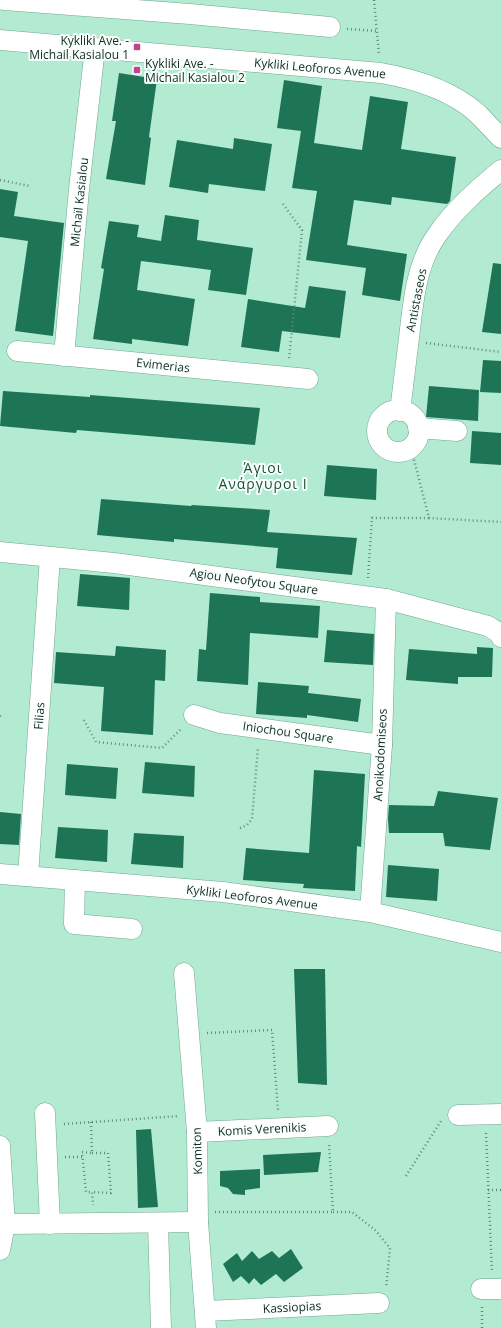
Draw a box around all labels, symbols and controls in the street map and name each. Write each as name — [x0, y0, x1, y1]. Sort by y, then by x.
place label: Kykliki Ave. - Michail Kasialou 1 — [29, 32, 129, 63]
marker: Kykliki Ave. - Michail Kasialou 1 — [132, 42, 142, 52]
street label: Kykliki Leoforos Avenue — [253, 54, 387, 82]
place label: Kykliki Ave. - Michail Kasialou 2 — [145, 55, 245, 86]
marker: Kykliki Ave. - Michail Kasialou 2 — [132, 65, 142, 75]
street label: Michaïl Kasialou — [66, 156, 92, 248]
street label: Antistaseos — [402, 267, 431, 333]
street label: Evimerias — [135, 354, 191, 376]
district label: Άγιοι Ανάργυροι Ι — [218, 458, 308, 493]
street label: Agiou Neofytou Square — [189, 564, 320, 598]
street label: Filias — [30, 701, 48, 730]
street label: Anoikodomiseos — [369, 708, 391, 802]
street label: Iniochou Square — [242, 717, 335, 747]
street label: Kykliki Leoforos Avenue — [185, 880, 319, 914]
street label: Komis Verenikis — [217, 1118, 307, 1140]
street label: Komiton — [188, 1127, 206, 1175]
street label: Kassiopias — [262, 1297, 322, 1317]

